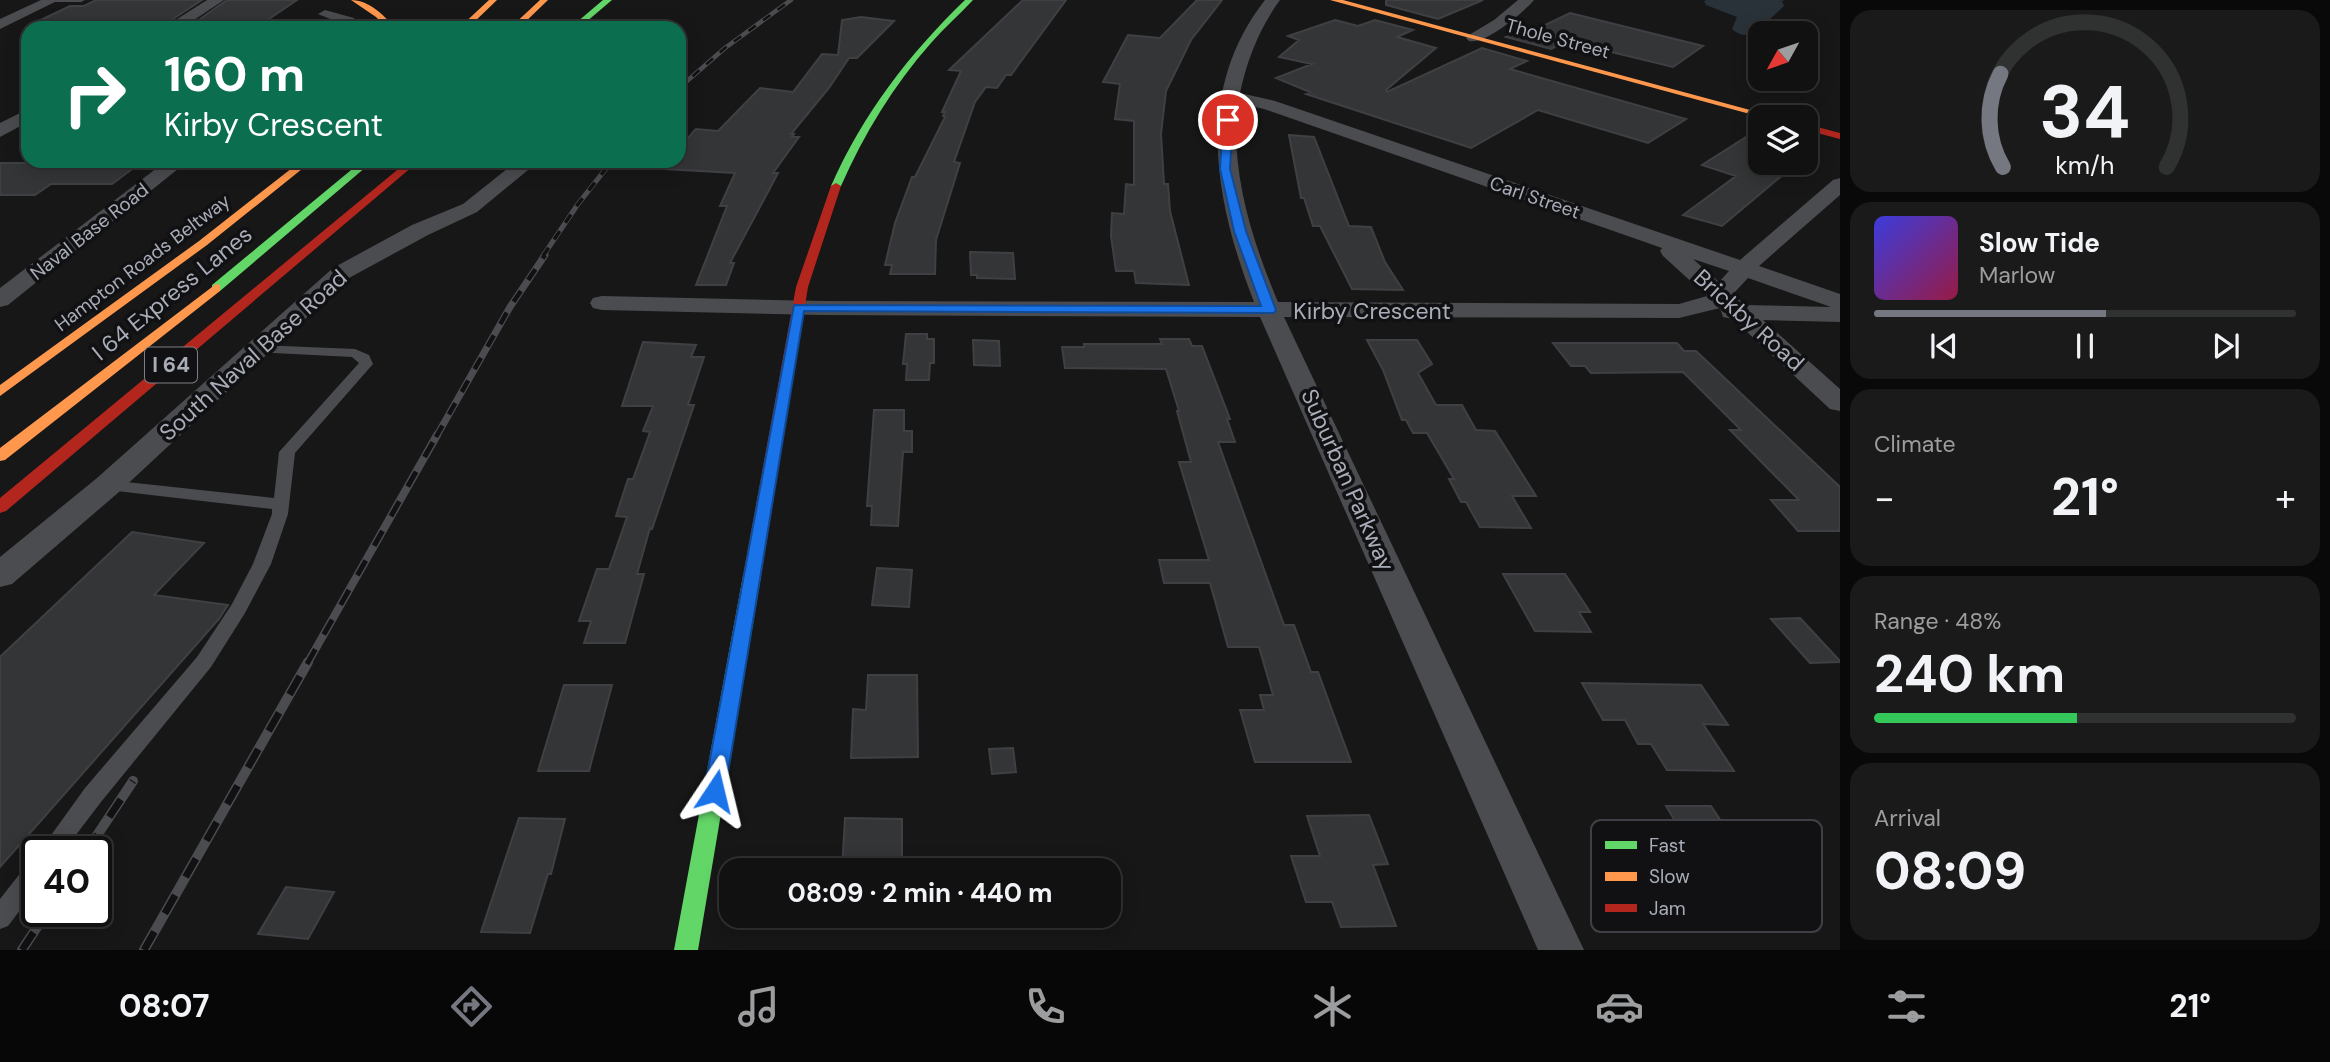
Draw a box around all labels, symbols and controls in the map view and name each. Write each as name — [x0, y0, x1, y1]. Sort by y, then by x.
street label: Thole Street — [1503, 13, 1613, 64]
north arrow — [1748, 21, 1818, 91]
map controls — [1748, 21, 1818, 175]
text: 160 m — [164, 42, 305, 106]
icon: right — [49, 49, 140, 140]
text: 34 — [2039, 65, 2131, 160]
pin — [1198, 90, 1258, 150]
icon: arrive — [1209, 101, 1247, 139]
text: Kirby Crescent — [164, 104, 383, 146]
button: layers — [1748, 105, 1818, 175]
text: km/h — [2055, 149, 2115, 182]
street label: Carl Street — [1486, 170, 1583, 225]
street label: Naval Base Road — [25, 177, 154, 285]
street label: Hampton Roads Beltway — [49, 188, 235, 337]
street label: I 64 Express Lanes — [87, 220, 257, 366]
text: Slow Tide — [1979, 226, 2100, 260]
text: Marlow — [1979, 260, 2055, 290]
street label: Brickby Road — [1687, 262, 1811, 378]
street label: South Naval Base Road — [153, 263, 353, 447]
street label: Kirby Crescent — [1293, 296, 1451, 326]
icon: previous — [1925, 327, 1963, 365]
icon: pause — [2066, 327, 2104, 365]
icon: next — [2207, 327, 2245, 365]
road number: I 64 — [145, 348, 197, 382]
street label: Suburban Parkway — [1294, 384, 1402, 576]
text: Climate — [1874, 429, 1956, 459]
text: 21° — [2051, 463, 2119, 531]
text: − — [1874, 473, 1895, 523]
text: + — [2275, 473, 2296, 523]
text: Range · 48% — [1874, 606, 2001, 636]
text: 240 km — [1874, 640, 2065, 708]
position arrow — [678, 754, 752, 828]
text: Arrival — [1874, 803, 1941, 833]
legend — [1591, 820, 1822, 932]
text: Fast — [1649, 833, 1685, 858]
speed limit sign: 40 — [21, 836, 112, 927]
text: 08:09 — [1874, 837, 2026, 905]
text: Slow — [1649, 864, 1690, 889]
text: 08:09 · 2 min · 440 m — [787, 876, 1053, 910]
text: Jam — [1649, 896, 1686, 921]
icon: directions — [447, 982, 496, 1031]
icon: music — [734, 982, 783, 1031]
icon: phone — [1021, 982, 1070, 1031]
icon: climate — [1308, 982, 1357, 1031]
icon: car — [1595, 982, 1644, 1031]
icon: filters — [1882, 982, 1931, 1031]
text: 08:07 — [119, 985, 209, 1027]
text: 21° — [2169, 985, 2211, 1027]

